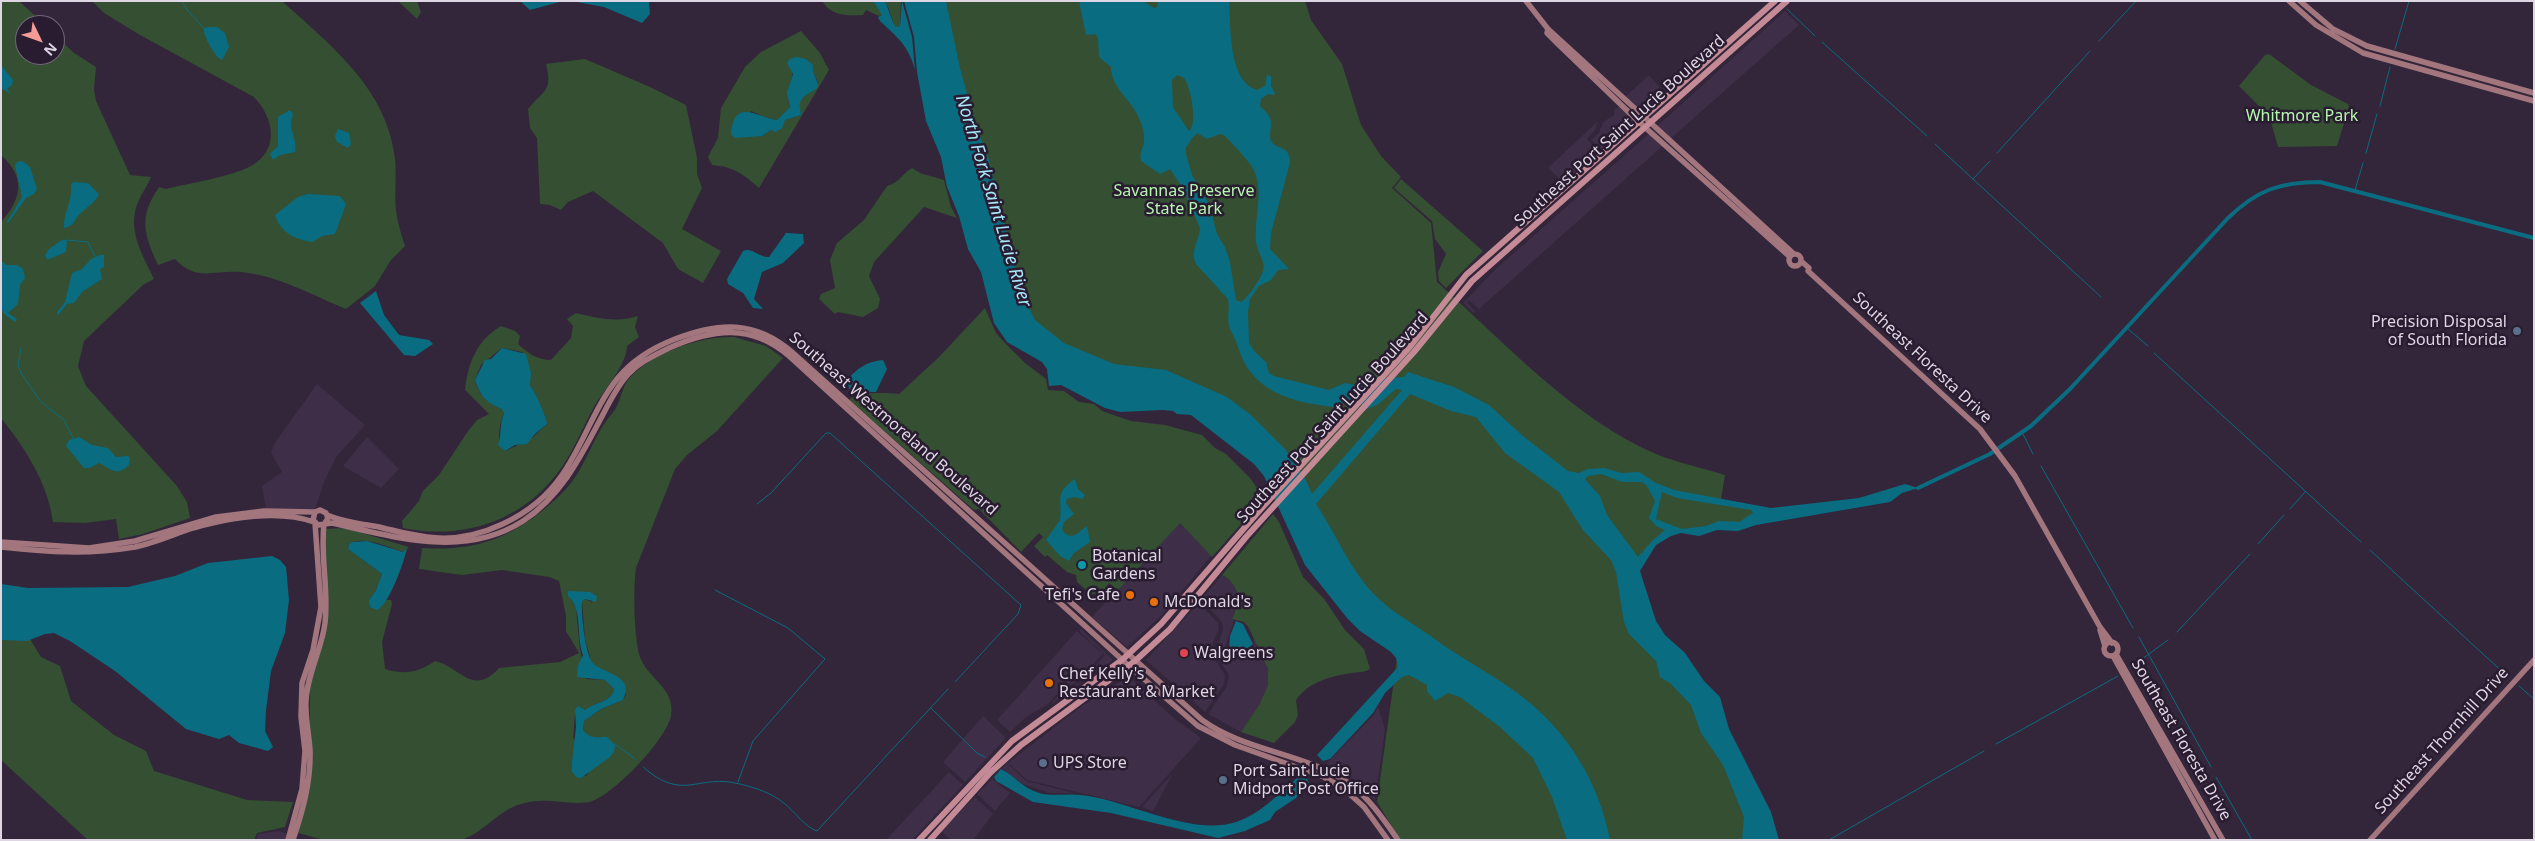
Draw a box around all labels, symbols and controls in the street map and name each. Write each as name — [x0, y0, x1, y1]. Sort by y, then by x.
north arrow — [15, 15, 65, 65]
street label: Southeast Port Saint Lucie Boulevard — [1511, 31, 1729, 231]
text: N — [40, 39, 62, 60]
water label: North Fork Saint Lucie River — [950, 92, 1036, 310]
park label: Whitmore Park — [2246, 106, 2358, 126]
park label: Savannas Preserve State Park — [1114, 181, 1254, 219]
street label: Southeast Floresta Drive — [1848, 289, 1996, 427]
street label: Southeast Port Saint Lucie Boulevard — [1233, 309, 1433, 527]
place label: Precision Disposal of South Florida — [2371, 312, 2507, 350]
marker: Precision Disposal of South Florida — [2511, 325, 2523, 337]
street label: Southeast Westmoreland Boulevard — [785, 328, 1001, 520]
place label: Botanical Gardens — [1092, 546, 1162, 584]
marker: Botanical Gardens — [1076, 559, 1088, 571]
place label: Tefi's Cafe — [1045, 585, 1120, 605]
marker: Tefi's Cafe — [1124, 589, 1136, 601]
place label: McDonald's — [1164, 592, 1251, 612]
marker: McDonald's — [1148, 596, 1160, 608]
place label: Walgreens — [1194, 643, 1273, 663]
marker: Walgreens — [1178, 647, 1190, 659]
street label: Southeast Floresta Drive — [2127, 656, 2235, 824]
place label: Chef Kelly's Restaurant & Market — [1059, 664, 1215, 702]
street label: Southeast Thornhill Drive — [2371, 664, 2513, 818]
marker: Chef Kelly's Restaurant & Market — [1043, 677, 1055, 689]
place label: UPS Store — [1053, 753, 1127, 773]
marker: UPS Store — [1037, 757, 1049, 769]
place label: Port Saint Lucie Midport Post Office — [1233, 761, 1379, 799]
marker: Port Saint Lucie Midport Post Office — [1217, 774, 1229, 786]

